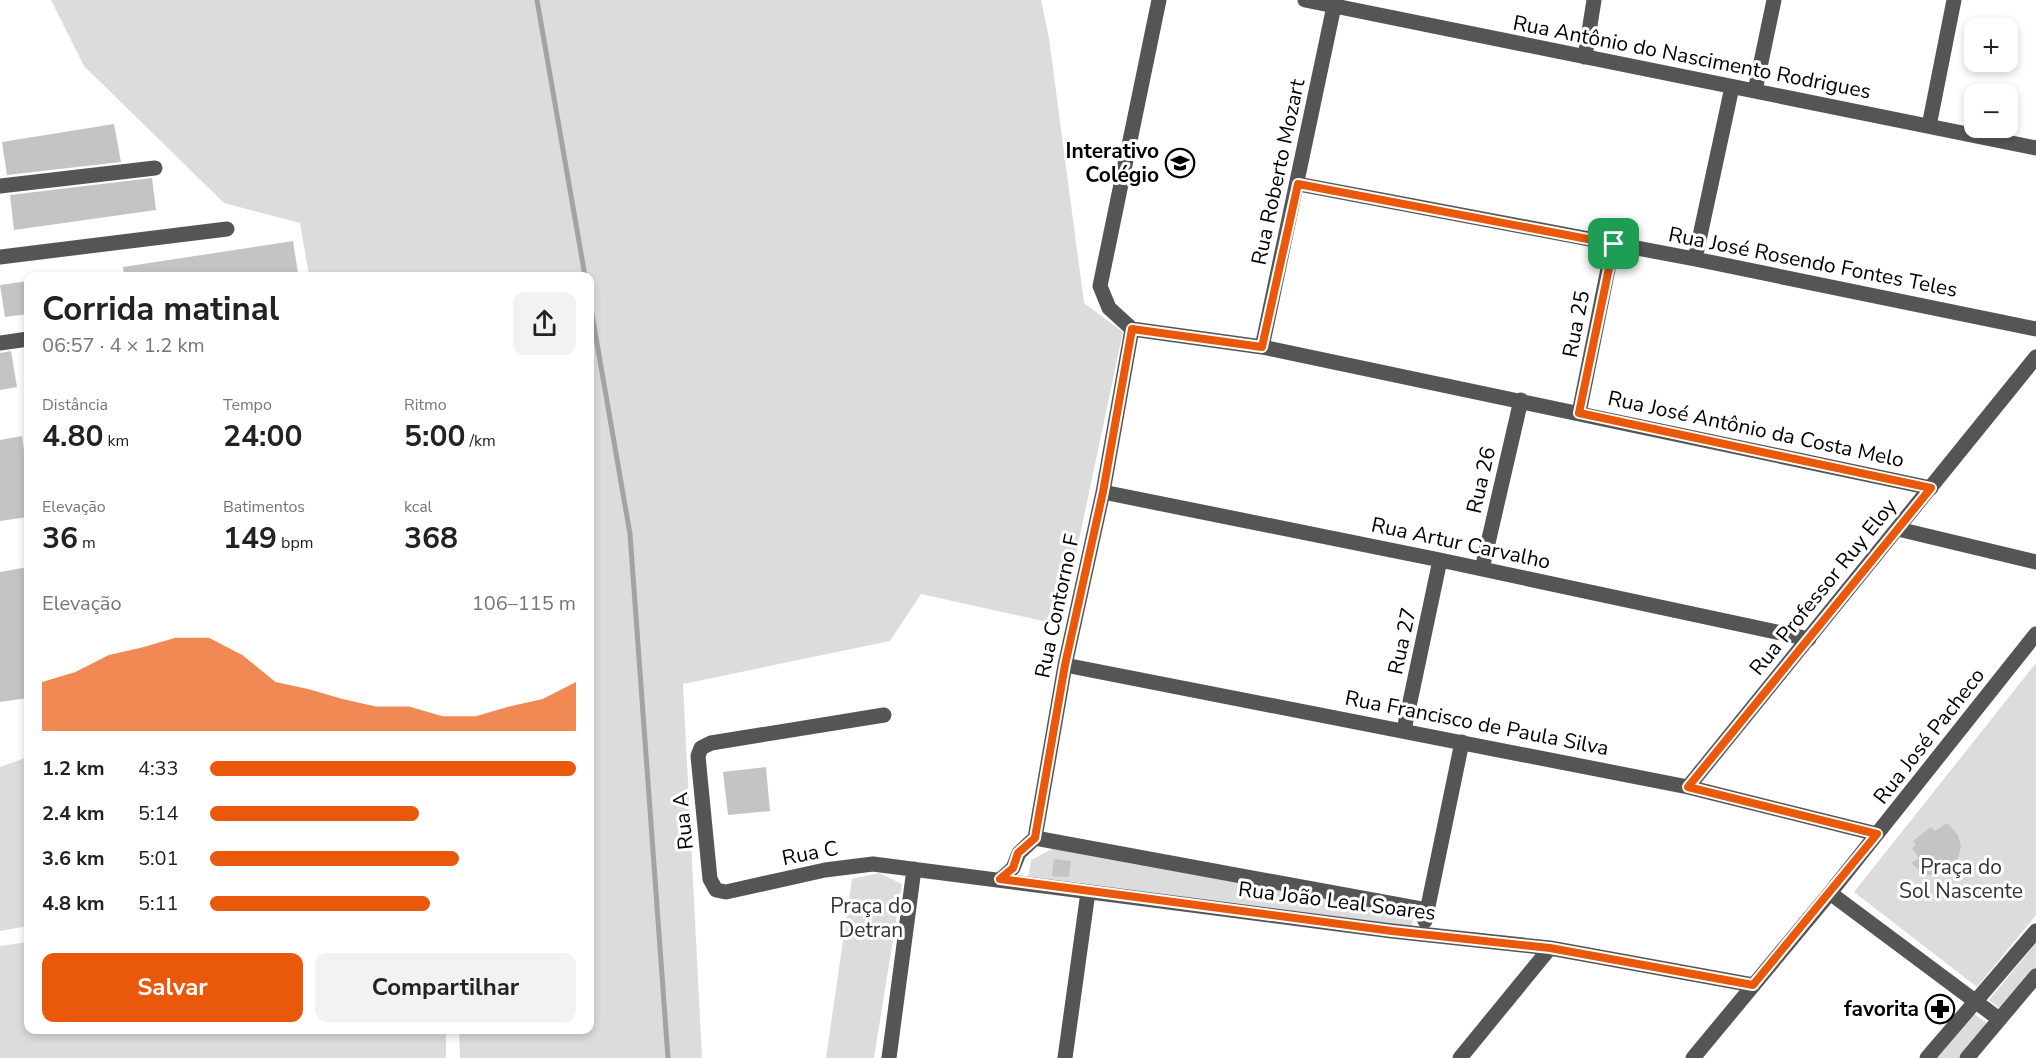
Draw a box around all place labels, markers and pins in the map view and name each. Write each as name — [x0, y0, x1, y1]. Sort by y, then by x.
place label: Interativo Colégio — [1065, 137, 1159, 189]
school or university icon: Interativo Colégio — [1164, 147, 1196, 179]
pin — [1588, 218, 1639, 269]
pharmacy icon: favorita — [1924, 993, 1956, 1025]
place label: favorita — [1844, 995, 1919, 1023]

